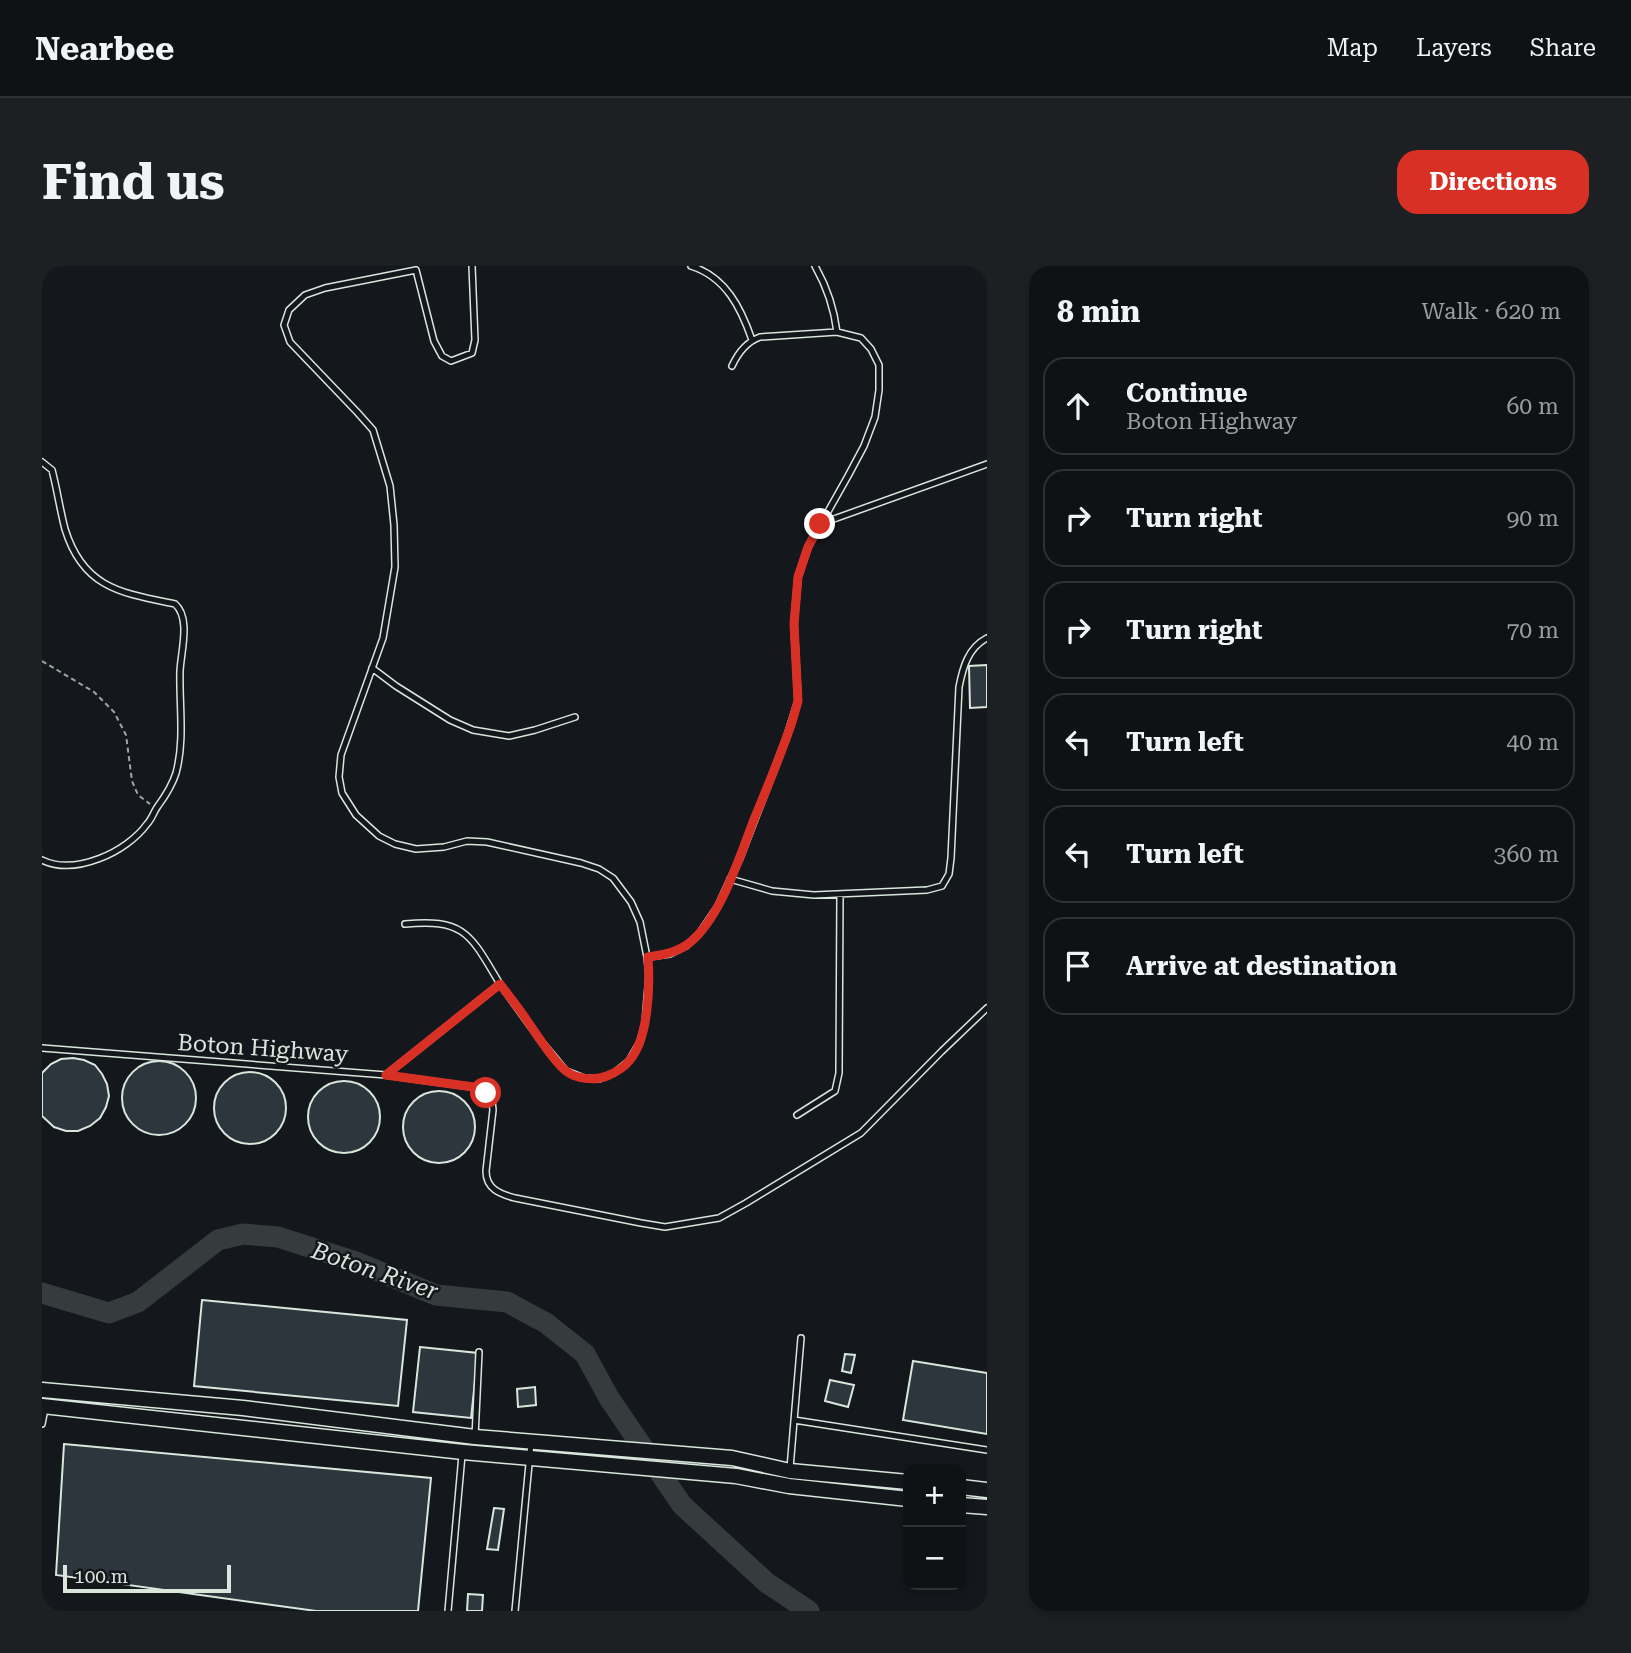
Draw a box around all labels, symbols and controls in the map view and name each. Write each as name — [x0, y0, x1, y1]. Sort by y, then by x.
text: Nearbee — [35, 29, 174, 68]
text: Map — [1327, 34, 1378, 62]
text: Layers — [1416, 34, 1492, 62]
text: Share — [1530, 34, 1596, 62]
button: Directions — [1397, 150, 1589, 214]
text: Find us — [42, 154, 225, 211]
text: 8 min — [1057, 294, 1140, 329]
text: Walk · 620 m — [1422, 298, 1561, 325]
text: Continue — [1126, 378, 1248, 408]
icon: ahead — [1059, 387, 1097, 425]
text: 60 m — [1506, 393, 1559, 420]
text: Boton Highway — [1126, 408, 1297, 435]
icon: right — [1059, 499, 1097, 537]
text: Turn right — [1126, 503, 1262, 533]
text: 90 m — [1506, 505, 1559, 532]
route end — [804, 508, 835, 539]
icon: right — [1059, 611, 1097, 649]
text: Turn right — [1126, 615, 1262, 645]
text: 70 m — [1506, 617, 1559, 644]
icon: left — [1059, 723, 1097, 761]
text: Turn left — [1126, 727, 1244, 757]
text: 40 m — [1506, 729, 1559, 756]
icon: left — [1059, 835, 1097, 873]
text: Turn left — [1126, 839, 1244, 869]
text: 360 m — [1494, 841, 1559, 868]
icon: arrive — [1059, 947, 1097, 985]
text: Arrive at destination — [1126, 951, 1397, 981]
street label: Boton Highway — [177, 1029, 350, 1068]
route start — [470, 1077, 501, 1108]
water label: Boton River — [307, 1236, 442, 1306]
map controls — [903, 1464, 966, 1590]
button: + — [903, 1464, 966, 1527]
button: − — [903, 1527, 966, 1590]
scale bar — [63, 1562, 231, 1594]
text: 100 m — [74, 1565, 128, 1588]

